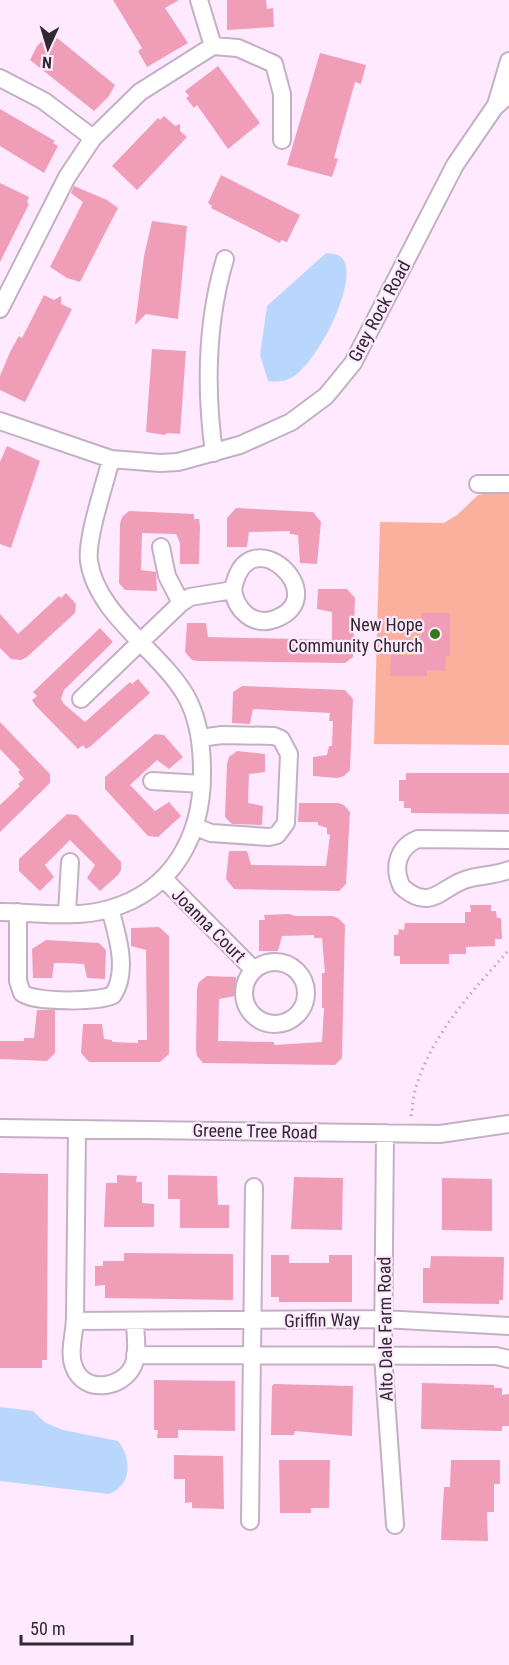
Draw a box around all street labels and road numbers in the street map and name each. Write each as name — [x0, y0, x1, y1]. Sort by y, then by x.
street label: Grey Rock Road — [344, 257, 414, 365]
street label: Joanna Court — [168, 884, 250, 966]
street label: Greene Tree Road — [192, 1119, 318, 1143]
street label: Alto Dale Farm Road — [373, 1256, 397, 1402]
street label: Griffin Way — [284, 1309, 361, 1331]

